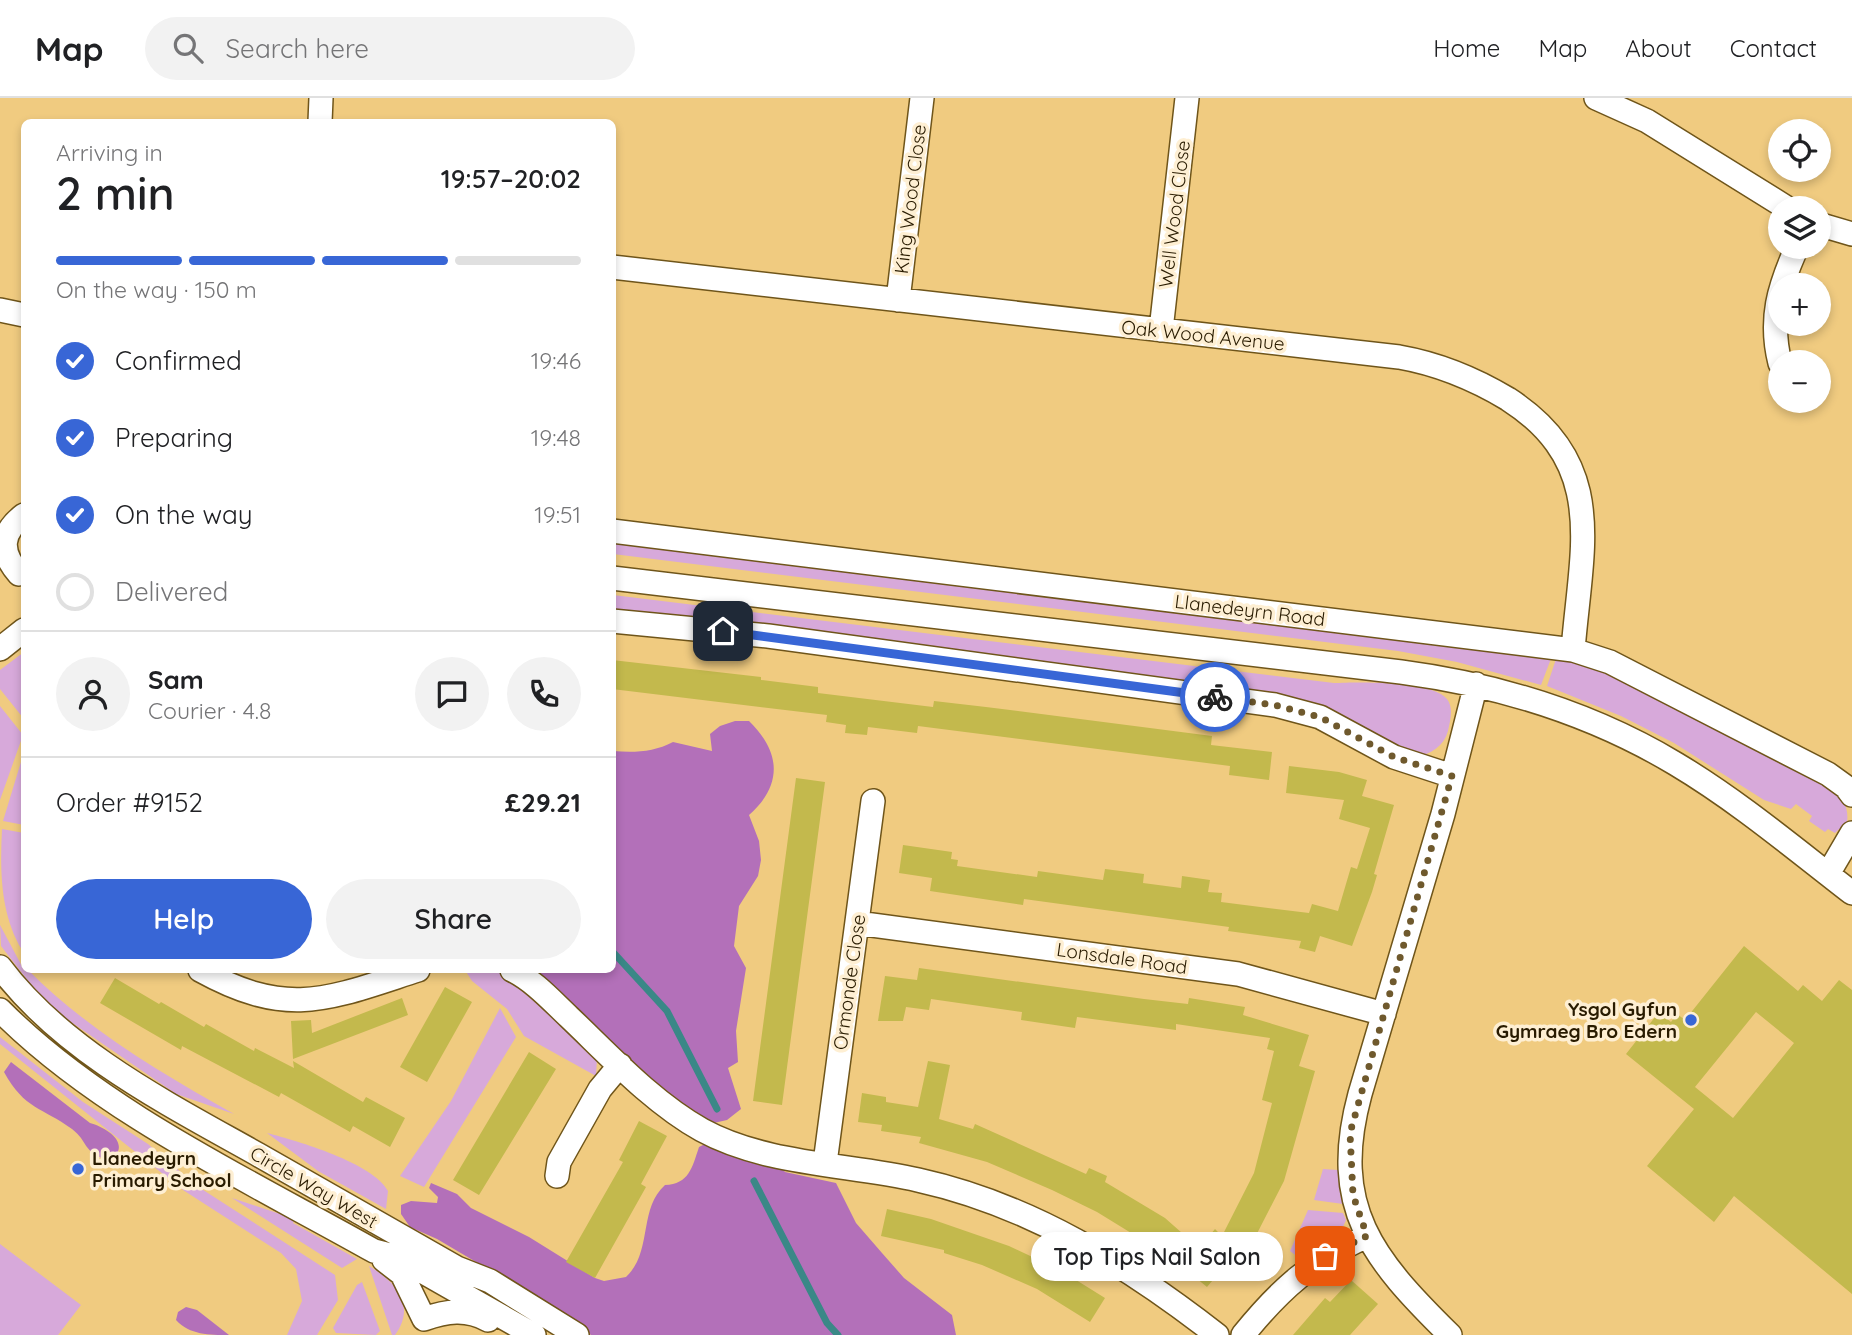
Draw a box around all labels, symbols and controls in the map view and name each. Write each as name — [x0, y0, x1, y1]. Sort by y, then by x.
search box — [145, 17, 635, 80]
text: Map — [35, 28, 103, 69]
icon: search — [169, 29, 207, 67]
text: Search here — [225, 32, 369, 65]
text: Home — [1433, 33, 1500, 63]
text: Map — [1538, 33, 1587, 63]
text: About — [1625, 33, 1692, 63]
text: Contact — [1730, 33, 1817, 63]
map controls — [1768, 119, 1831, 413]
button: locate — [1768, 119, 1831, 182]
street label: King Wood Close — [889, 123, 931, 275]
text: Arriving in — [56, 138, 163, 167]
street label: Well Wood Close — [1153, 139, 1195, 289]
text: 19:57–20:02 — [441, 162, 581, 195]
text: 2 min — [56, 164, 175, 222]
button: layers — [1768, 196, 1831, 259]
button: + — [1768, 273, 1831, 336]
text: On the way · 150 m — [56, 275, 257, 304]
street label: Oak Wood Avenue — [1120, 314, 1286, 356]
icon: check — [56, 342, 94, 380]
text: Confirmed — [115, 344, 242, 377]
text: 19:46 — [531, 346, 581, 375]
button: − — [1768, 350, 1831, 413]
icon: check — [56, 419, 94, 457]
text: Preparing — [115, 421, 233, 454]
text: 19:48 — [531, 423, 581, 452]
icon: check — [56, 496, 94, 534]
text: On the way — [115, 498, 253, 531]
text: 19:51 — [534, 500, 581, 529]
text: Delivered — [115, 575, 228, 608]
street label: Llanedeyrn Road — [1173, 589, 1327, 631]
pin — [693, 601, 753, 661]
icon: home — [704, 612, 742, 650]
button: person — [56, 657, 130, 731]
button: chat — [415, 657, 489, 731]
button: phone — [507, 657, 581, 731]
courier — [1180, 662, 1250, 732]
text: Sam — [148, 663, 204, 696]
icon: bike — [1196, 678, 1234, 716]
text: Courier · 4.8 — [148, 696, 271, 725]
text: Order #9152 — [56, 786, 203, 819]
text: £29.21 — [505, 786, 581, 819]
button: Help — [56, 879, 312, 959]
button: Share — [326, 879, 581, 959]
street label: Ormonde Close — [828, 913, 870, 1051]
street label: Lonsdale Road — [1055, 937, 1189, 979]
place label: Ysgol Gyfun Gymraeg Bro Edern — [1496, 997, 1677, 1043]
marker: Ysgol Gyfun Gymraeg Bro Edern — [1683, 1012, 1699, 1028]
street label: Circle Way West — [246, 1141, 382, 1233]
place label: Llanedeyrn Primary School — [92, 1146, 232, 1192]
marker: Llanedeyrn Primary School — [70, 1161, 86, 1177]
pin — [1295, 1226, 1355, 1286]
callout: Top Tips Nail Salon — [1031, 1232, 1283, 1280]
icon: bag — [1306, 1237, 1344, 1275]
text: Top Tips Nail Salon — [1053, 1242, 1261, 1271]

